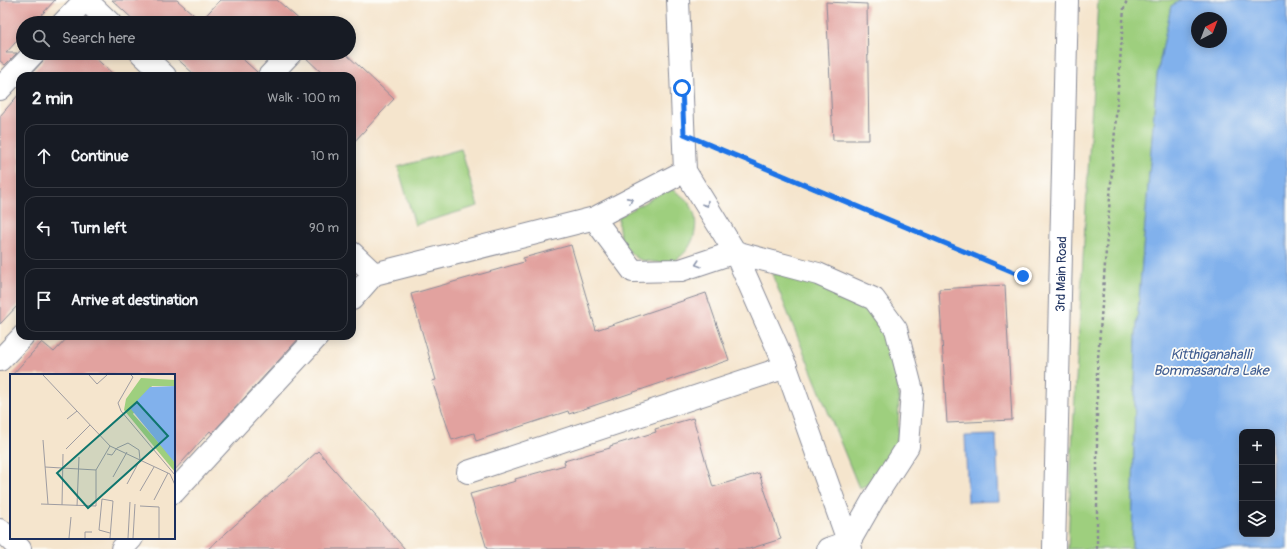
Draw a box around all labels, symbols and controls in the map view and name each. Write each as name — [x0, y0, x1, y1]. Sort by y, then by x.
north arrow — [1191, 12, 1227, 48]
search box — [16, 16, 356, 60]
icon: search — [30, 27, 52, 49]
text: Search here — [62, 29, 135, 48]
route start — [673, 79, 691, 97]
text: 2 min — [32, 88, 73, 109]
text: Walk · 100 m — [267, 90, 340, 106]
icon: ahead — [33, 145, 55, 167]
text: Continue — [71, 147, 129, 166]
text: 10 m — [311, 148, 339, 164]
one-way arrow — [625, 197, 633, 205]
one-way arrow — [701, 200, 708, 207]
icon: left — [33, 217, 55, 239]
text: Turn left — [71, 219, 127, 238]
text: 90 m — [309, 220, 339, 236]
street label: 3rd Main Road — [1053, 236, 1070, 312]
one-way arrow — [695, 260, 702, 268]
route end — [1014, 267, 1032, 285]
icon: arrive — [33, 289, 55, 311]
text: Arrive at destination — [71, 291, 198, 310]
water label: Kitthiganahalli Bommasandra Lake — [1153, 346, 1271, 379]
inset map — [10, 374, 175, 539]
map controls — [1239, 429, 1275, 537]
button: + — [1239, 429, 1275, 465]
button: − — [1239, 465, 1275, 501]
button: layers — [1239, 501, 1275, 537]

